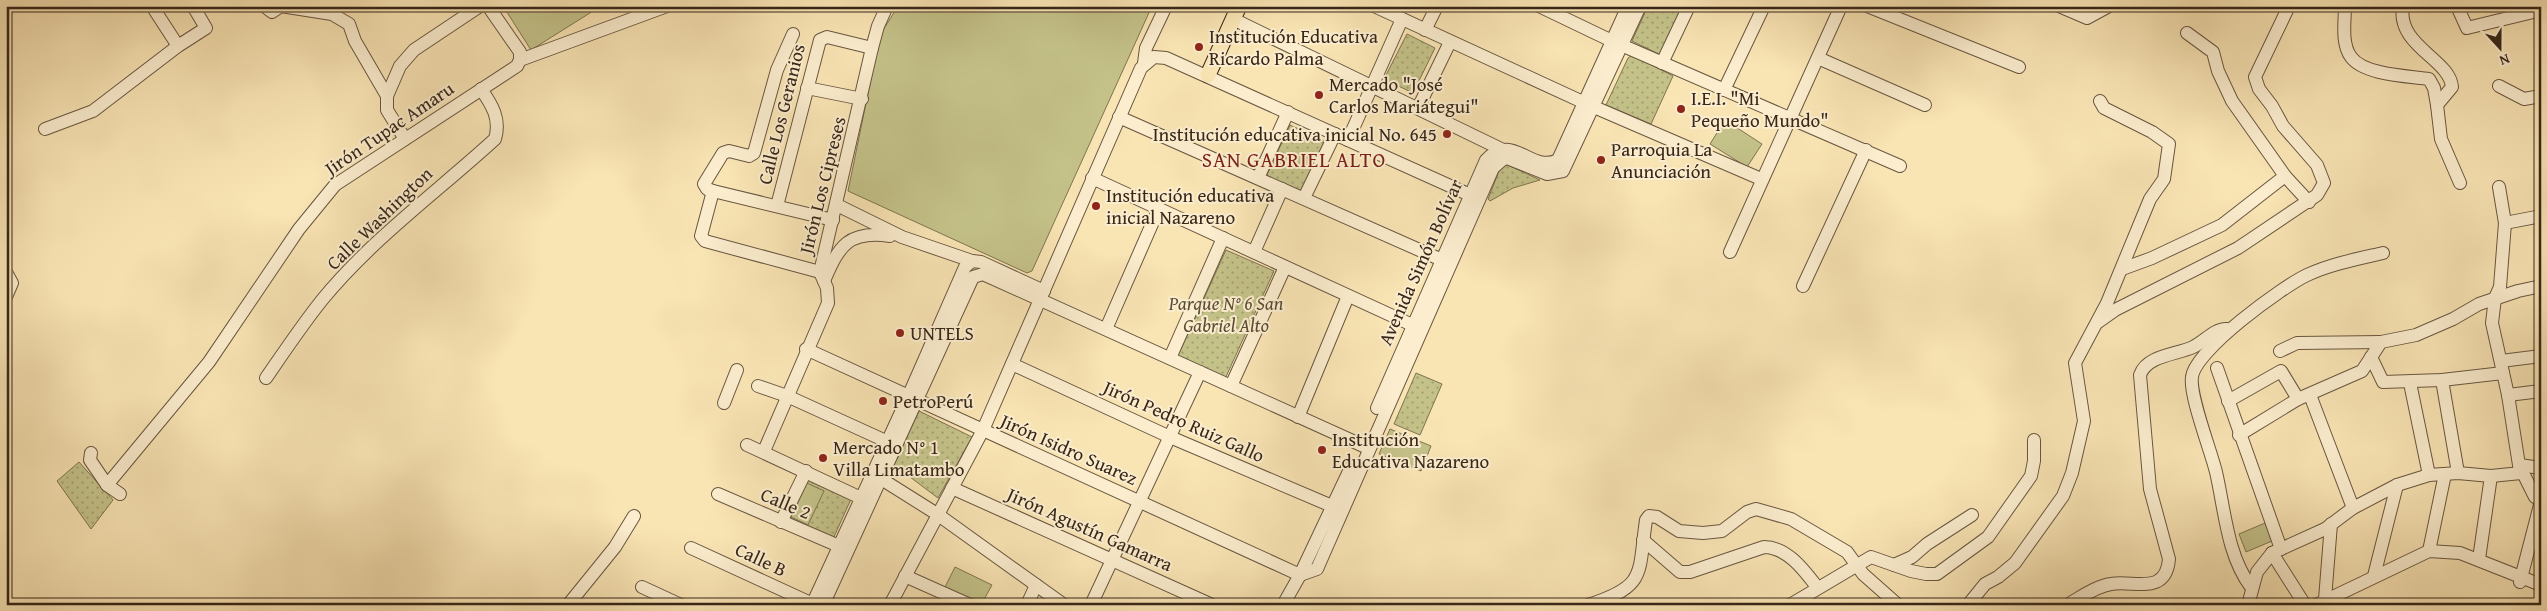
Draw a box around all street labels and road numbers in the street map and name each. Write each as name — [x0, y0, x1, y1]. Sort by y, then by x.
street label: Calle Los Geranios — [750, 41, 812, 187]
street label: Jirón Tupac Amaru — [317, 74, 460, 183]
street label: Jirón Los Cipreses — [791, 113, 853, 259]
street label: Calle Washington — [320, 160, 439, 276]
street label: Avenida Simón Bolívar — [1371, 174, 1469, 350]
street label: Jirón Pedro Ruiz Gallo — [1097, 372, 1269, 469]
street label: Jirón Isidro Suarez — [994, 405, 1142, 492]
street label: Jirón Agustín Gamarra — [1001, 479, 1177, 578]
street label: Calle 2 — [756, 480, 816, 526]
street label: Calle B — [731, 535, 791, 583]

